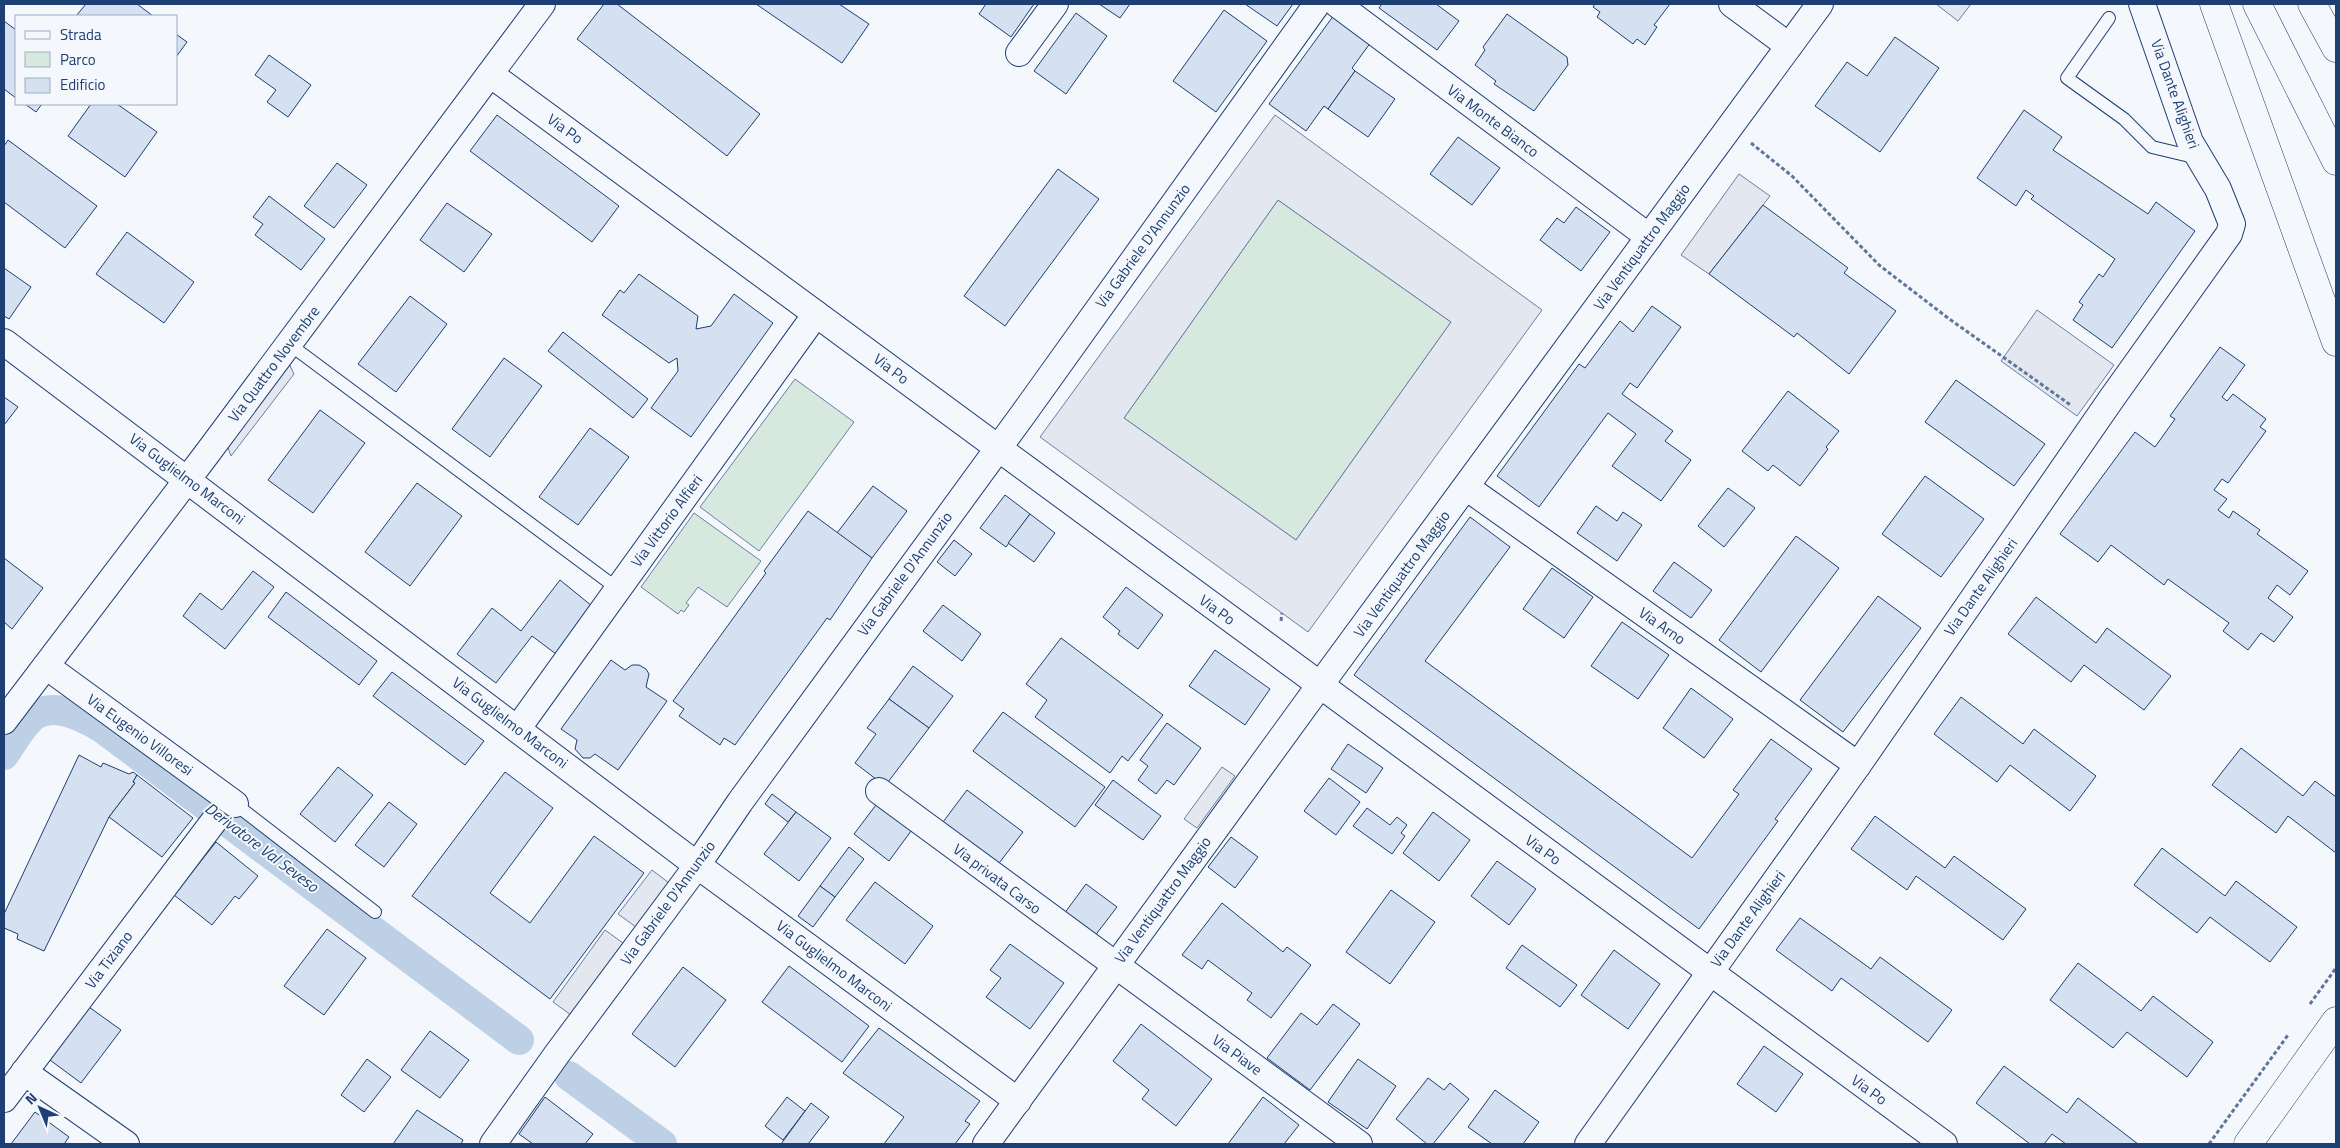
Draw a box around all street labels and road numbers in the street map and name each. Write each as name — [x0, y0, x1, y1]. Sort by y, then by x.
street label: Via Dante Alighieri — [2145, 36, 2206, 152]
street label: Via Monte Bianco — [1442, 78, 1544, 163]
street label: Via Po — [543, 108, 588, 150]
street label: Via Ventiquattro Maggio — [1588, 178, 1696, 315]
street label: Via Gabriele D'Annunzio — [1089, 179, 1196, 313]
street label: Via Quattro Novembre — [222, 301, 325, 427]
street label: Via Po — [869, 348, 914, 390]
street label: Via Guglielmo Marconi — [124, 427, 250, 530]
street label: Via Vittorio Alfieri — [625, 470, 708, 572]
street label: Via Ventiquattro Maggio — [1348, 505, 1456, 642]
street label: Via Gabriele D'Annunzio — [851, 507, 958, 641]
street label: Via Dante Alighieri — [1938, 533, 2023, 640]
street label: Via Po — [1195, 589, 1240, 631]
street label: Via Arno — [1634, 601, 1691, 650]
street label: Via Guglielmo Marconi — [447, 671, 573, 774]
street label: Via Eugenio Villoresi — [82, 688, 198, 781]
street label: Via Po — [1521, 829, 1566, 871]
street label: Via Ventiquattro Maggio — [1109, 831, 1217, 968]
street label: Via Gabriele D'Annunzio — [614, 836, 721, 970]
street label: Via privata Carso — [948, 838, 1046, 920]
street label: Via Dante Alighieri — [1705, 865, 1791, 972]
street label: Via Guglielmo Marconi — [771, 914, 897, 1017]
street label: Via Tiziano — [79, 926, 138, 994]
street label: Via Piave — [1207, 1029, 1267, 1081]
street label: Via Po — [1847, 1069, 1892, 1111]

